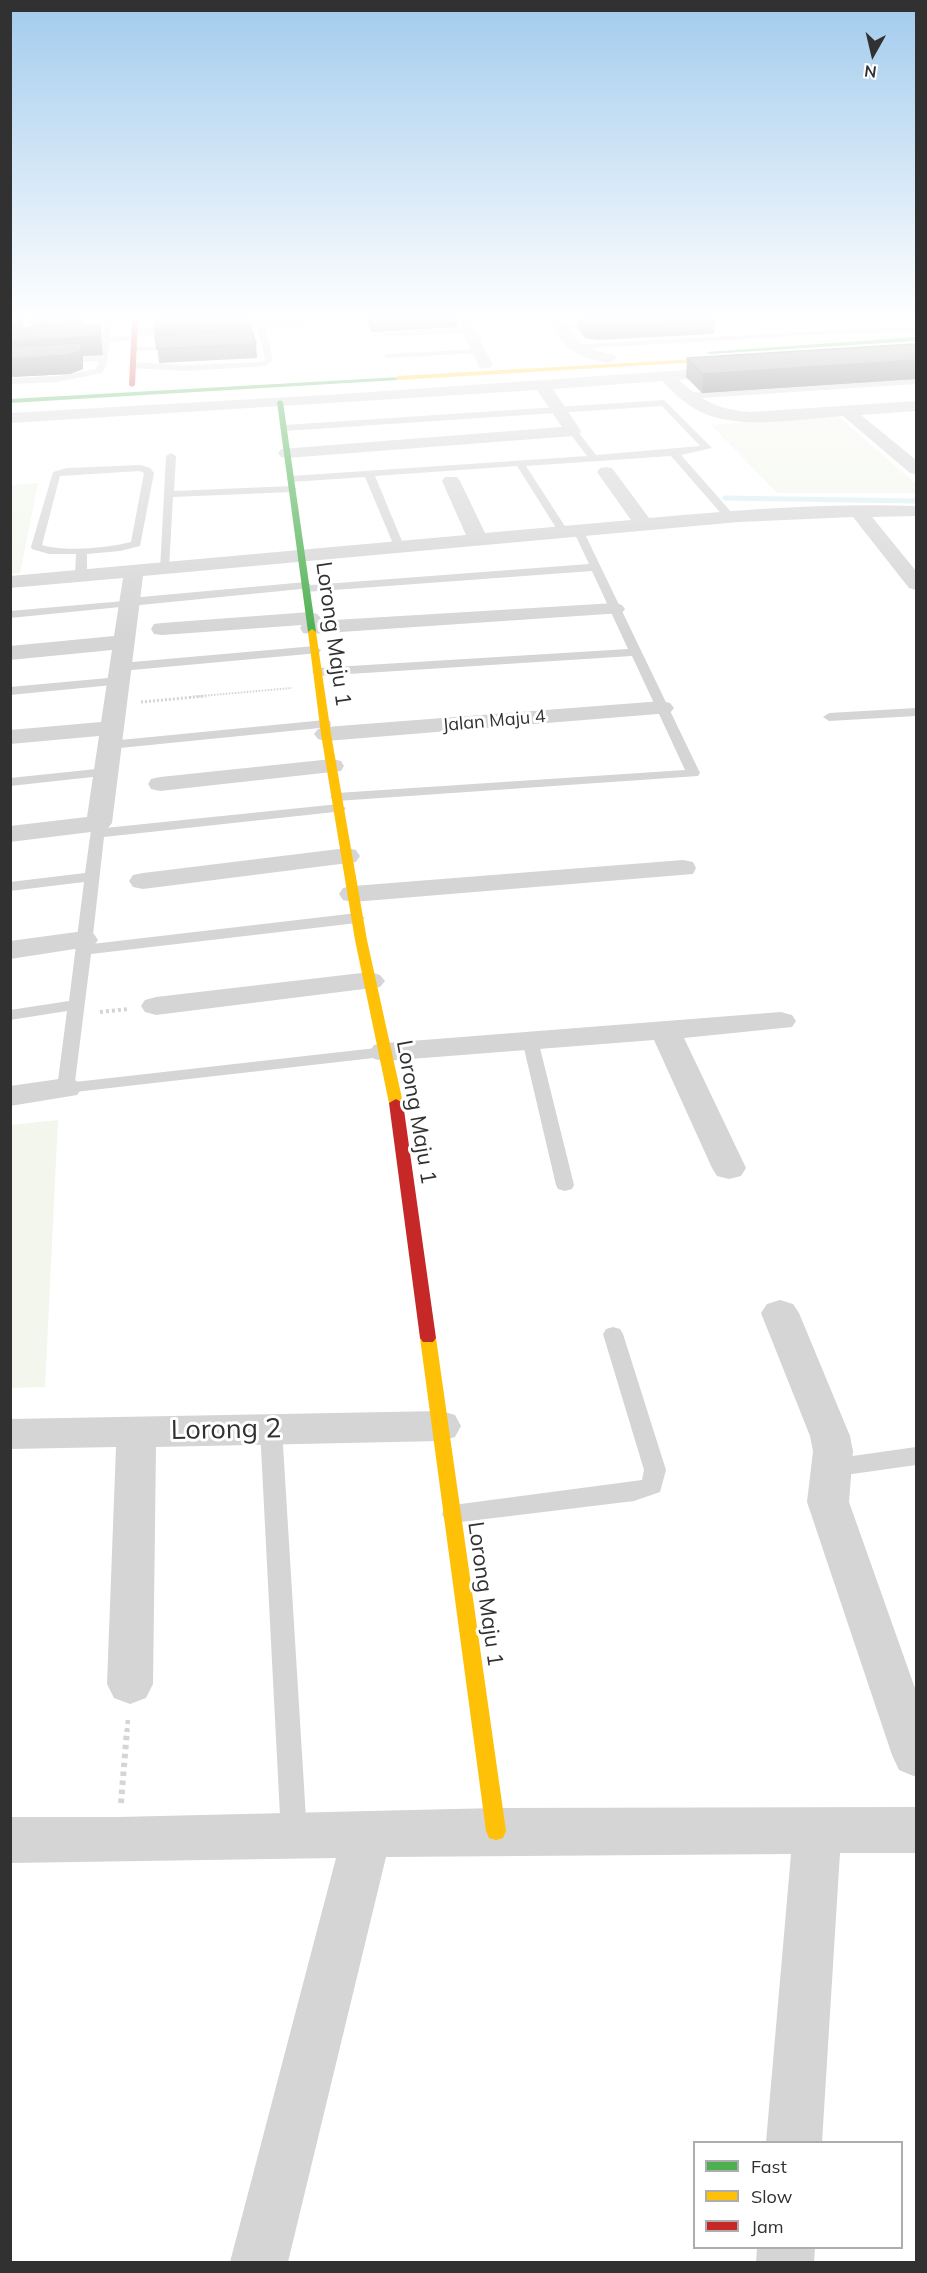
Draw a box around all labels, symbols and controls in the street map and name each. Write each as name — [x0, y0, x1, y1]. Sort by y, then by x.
north arrow — [843, 24, 903, 84]
text: N — [863, 61, 878, 83]
street label: Lorong Maju 1 — [310, 560, 356, 708]
street label: Jalan Maju 4 — [442, 706, 546, 736]
street label: Lorong Maju 1 — [390, 1038, 442, 1186]
street label: Lorong 2 — [171, 1413, 281, 1447]
street label: Lorong Maju 1 — [462, 1520, 508, 1668]
legend — [693, 2141, 903, 2249]
text: Fast — [751, 2155, 787, 2178]
text: Slow — [751, 2185, 792, 2208]
text: Jam — [751, 2215, 784, 2238]

